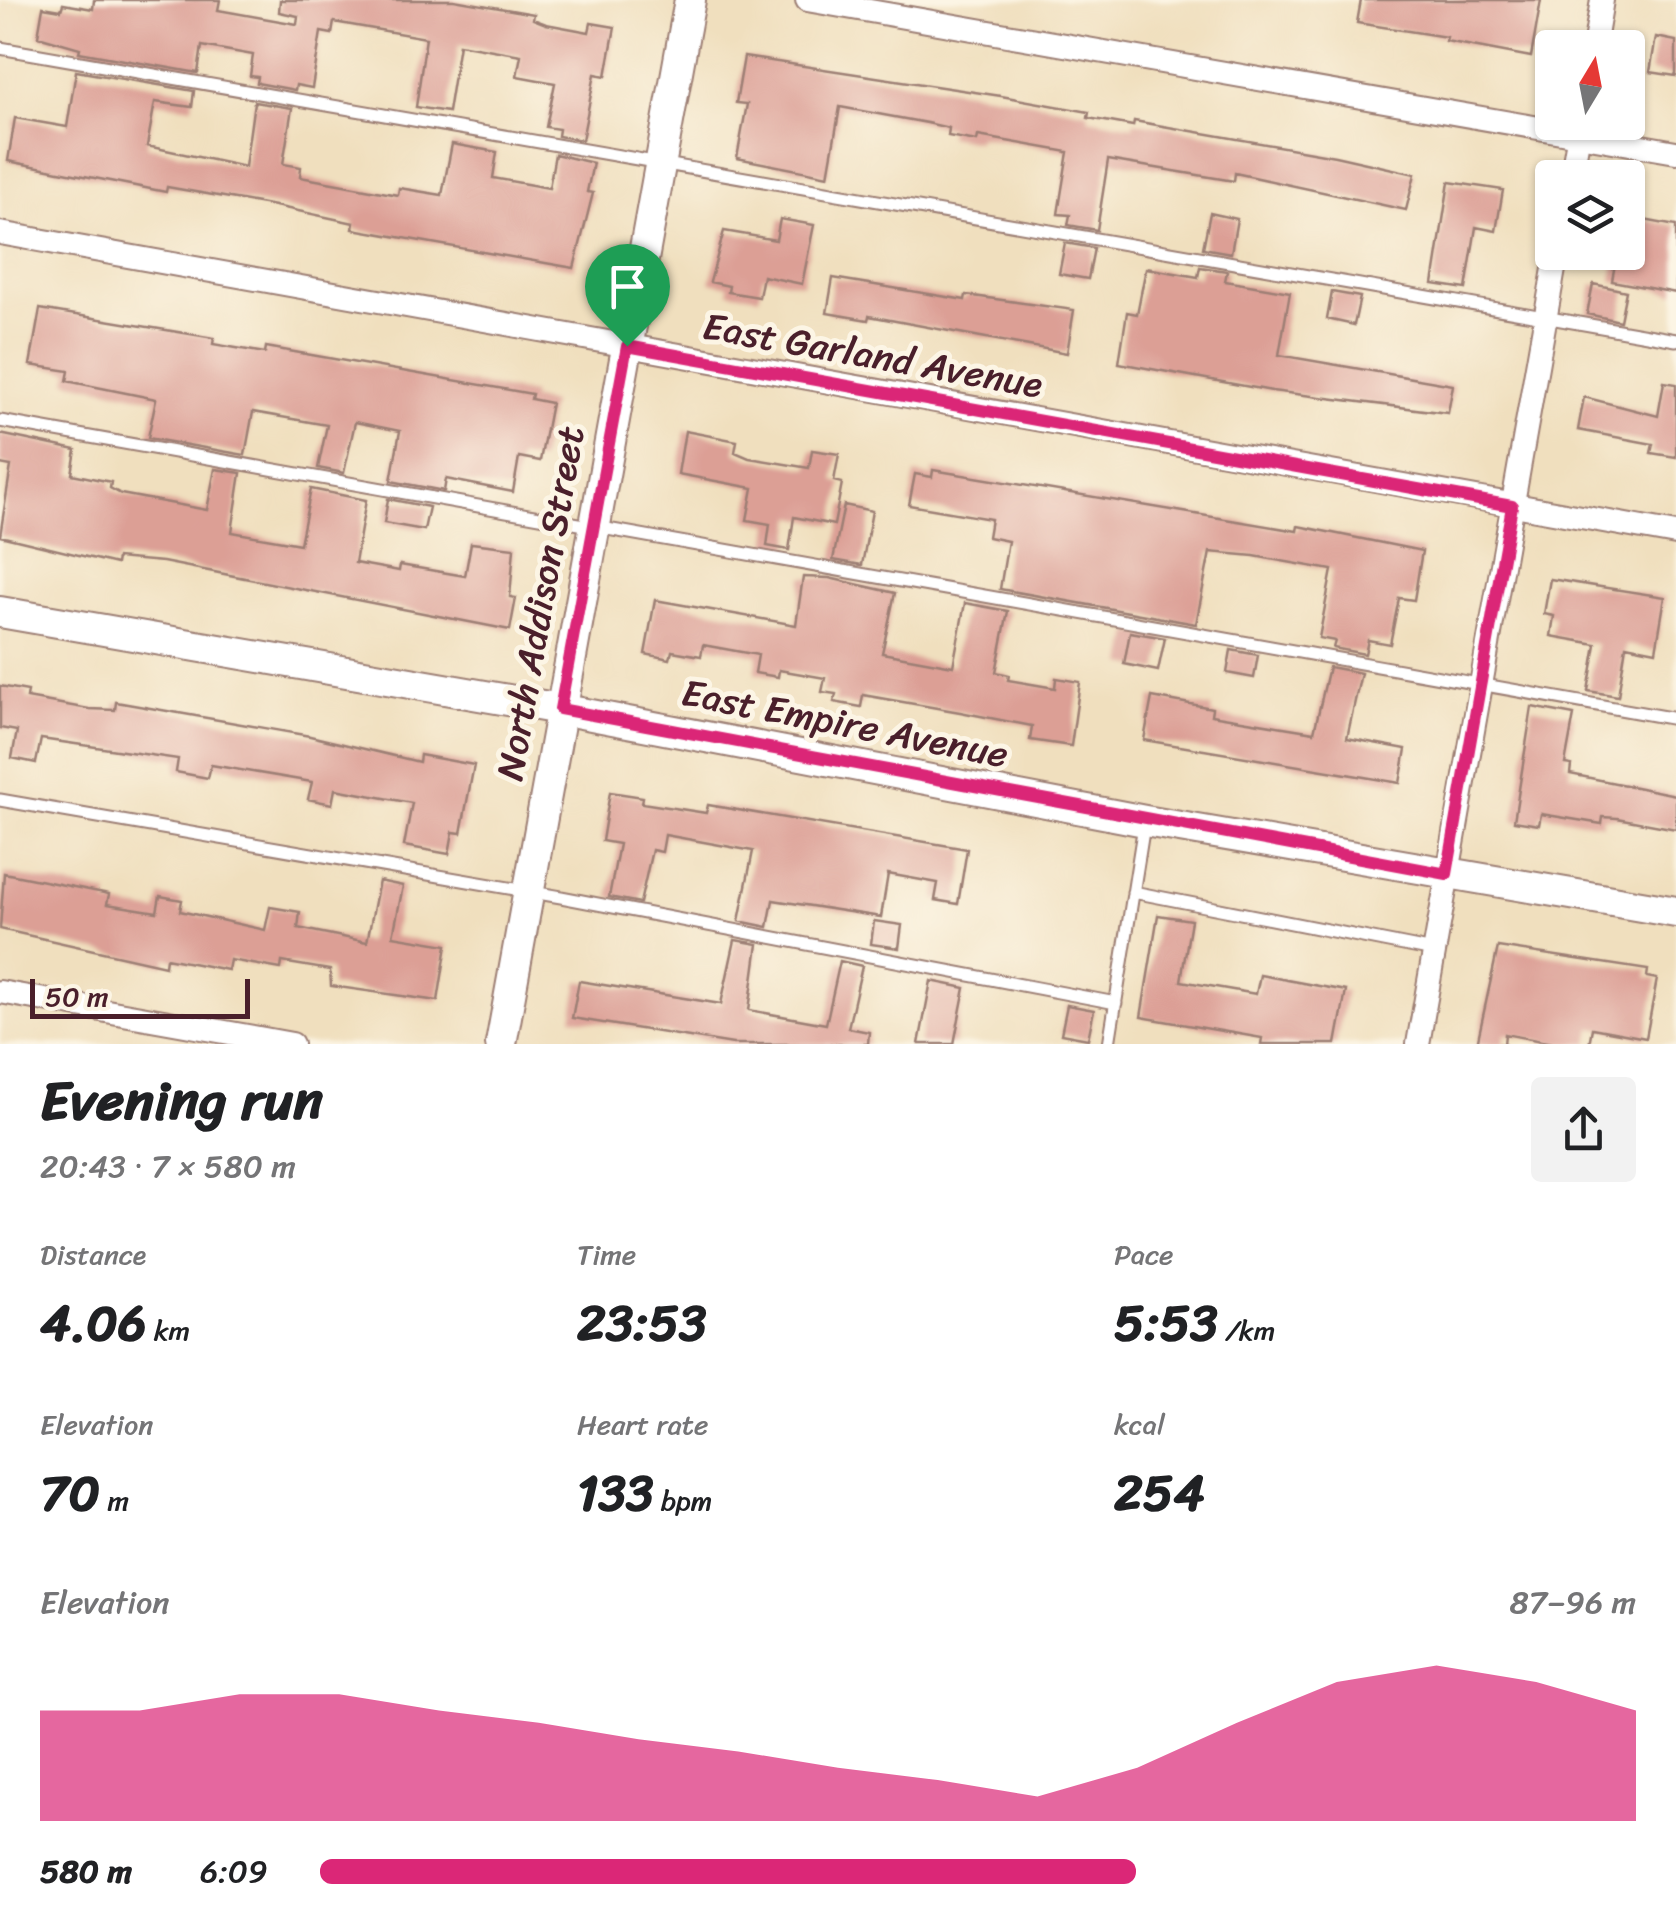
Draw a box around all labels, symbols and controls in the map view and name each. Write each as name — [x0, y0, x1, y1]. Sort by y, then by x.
north arrow — [1535, 30, 1645, 140]
map controls — [1535, 30, 1645, 270]
button: layers — [1535, 160, 1645, 270]
pin — [585, 244, 670, 347]
icon: arrive — [600, 259, 655, 314]
street label: East Garland Avenue — [698, 293, 1048, 418]
street label: North Addison Street — [476, 421, 605, 786]
street label: East Empire Avenue — [676, 659, 1014, 788]
text: 50 m — [45, 972, 109, 1021]
scale bar — [30, 974, 250, 1018]
text: Evening run — [40, 1052, 323, 1149]
button: share — [1531, 1077, 1636, 1182]
text: 20:43 · 7 × 580 m — [40, 1138, 296, 1195]
text: Distance — [40, 1230, 146, 1279]
text: Time — [577, 1230, 636, 1279]
text: Pace — [1114, 1230, 1173, 1279]
text: 4.06 — [40, 1279, 146, 1368]
text: 23:53 — [577, 1279, 706, 1368]
text: 5:53 — [1114, 1279, 1218, 1368]
text: km — [146, 1306, 190, 1355]
text: /km — [1218, 1306, 1275, 1355]
text: Elevation — [40, 1400, 153, 1449]
text: Heart rate — [577, 1400, 708, 1449]
text: kcal — [1114, 1400, 1165, 1449]
text: 70 — [40, 1449, 100, 1538]
text: 133 — [577, 1449, 653, 1538]
text: 254 — [1114, 1449, 1205, 1538]
text: m — [100, 1476, 129, 1525]
text: bpm — [653, 1476, 712, 1525]
text: Elevation — [40, 1574, 170, 1631]
text: 87–96 m — [1510, 1574, 1636, 1631]
text: 580 m — [40, 1843, 132, 1900]
text: 6:09 — [200, 1843, 268, 1900]

